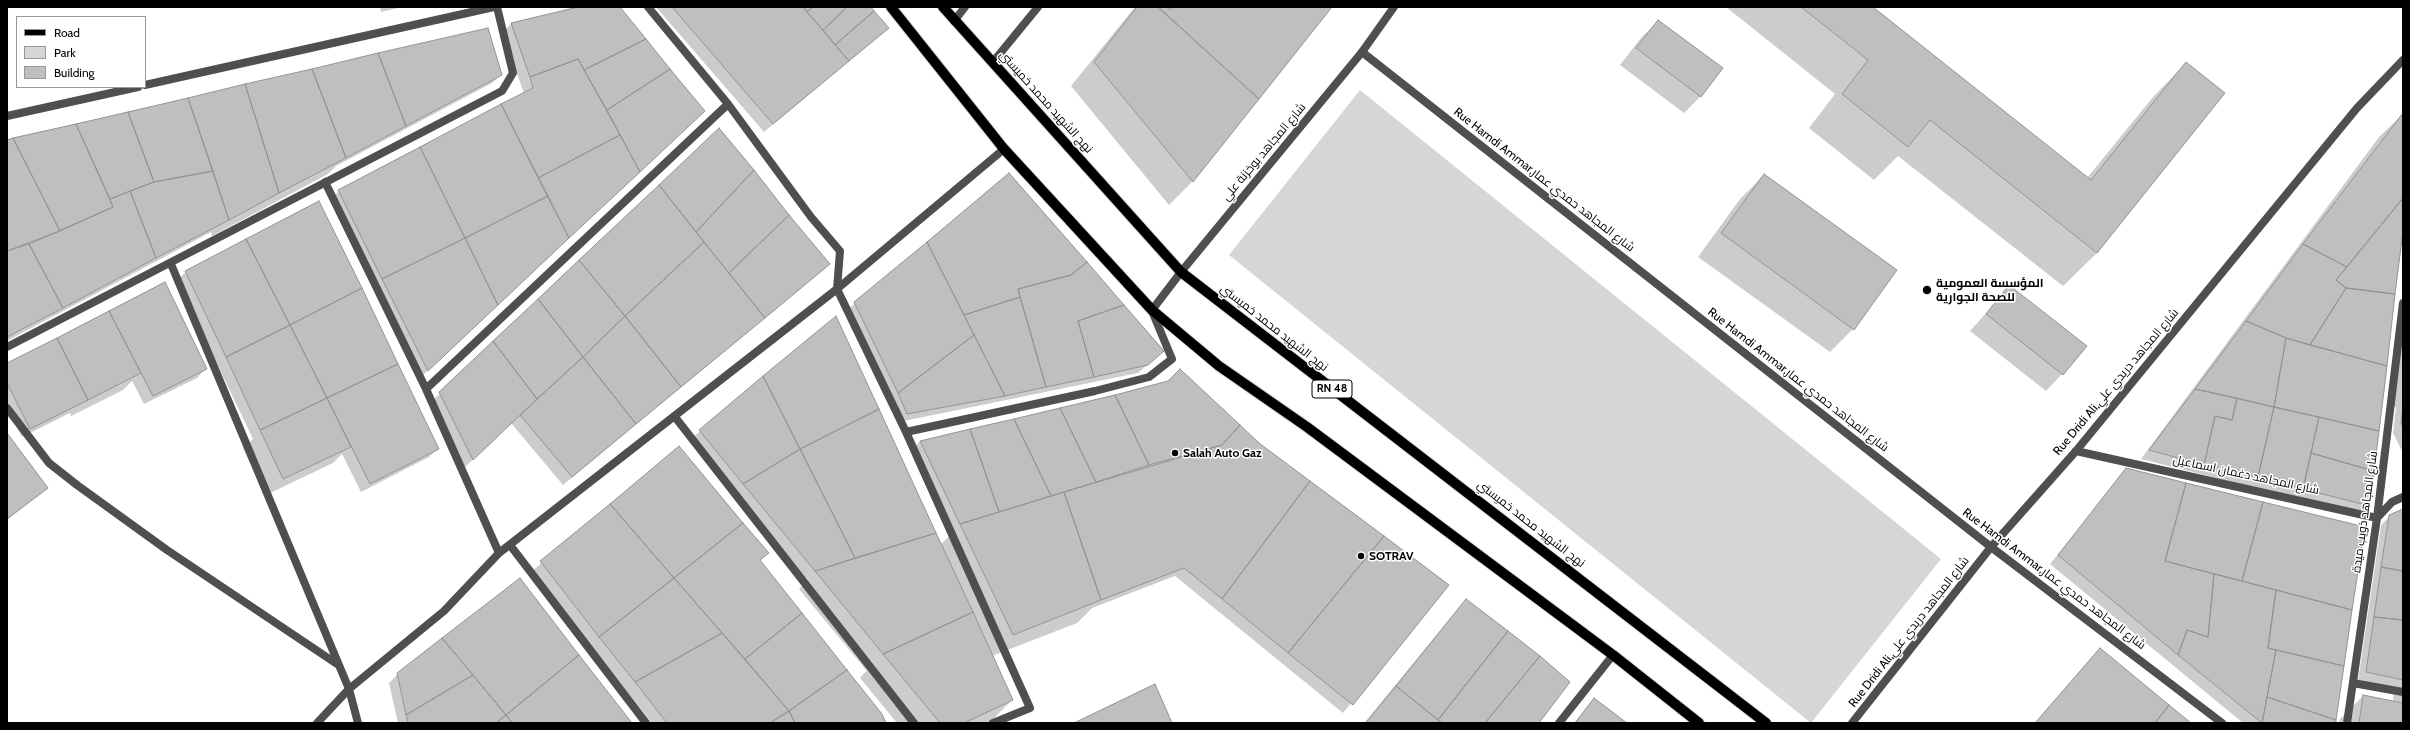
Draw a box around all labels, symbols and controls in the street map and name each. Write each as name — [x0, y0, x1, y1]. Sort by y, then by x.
legend — [16, 16, 146, 88]
text: Road — [54, 25, 80, 40]
text: Park — [54, 45, 76, 60]
street label: نهج الشهيد محمد خميستي — [996, 48, 1096, 156]
text: Building — [54, 65, 95, 80]
street label: شارع المجاهد بوخزنة علي — [1219, 100, 1309, 204]
street label: Rue Hamdi Ammar,شارع المجاهد حمدي عمار — [1451, 105, 1637, 255]
place label: المؤسسة العمومية للصحة الجوارية — [1936, 276, 2043, 304]
street label: نهج الشهيد محمد خميستي — [1217, 281, 1331, 375]
marker: المؤسسة العمومية للصحة الجوارية — [1921, 284, 1933, 296]
street label: Rue Hamdi Ammar,شارع المجاهد حمدي عمار — [1705, 305, 1891, 455]
street label: Rue Dridi Ali,شارع المجاهد دريدي علي — [2050, 306, 2182, 458]
road number: RN 48 — [1312, 380, 1352, 398]
place label: Salah Auto Gaz — [1183, 446, 1262, 460]
marker: Salah Auto Gaz — [1170, 448, 1180, 458]
street label: شارع المجاهد ذويب ميدة — [2349, 450, 2381, 574]
street label: شارع المجاهد دغمان اسماعيل — [2172, 452, 2320, 498]
street label: نهج الشهيد محمد خميستي — [1474, 477, 1588, 571]
street label: Rue Hamdi Ammar,شارع المجاهد حمدي عمار — [1960, 505, 2148, 653]
place label: SOTRAV — [1369, 549, 1413, 563]
marker: SOTRAV — [1356, 551, 1366, 561]
street label: Rue Dridi Ali,شارع المجاهد دريدي علي — [1846, 554, 1972, 710]

